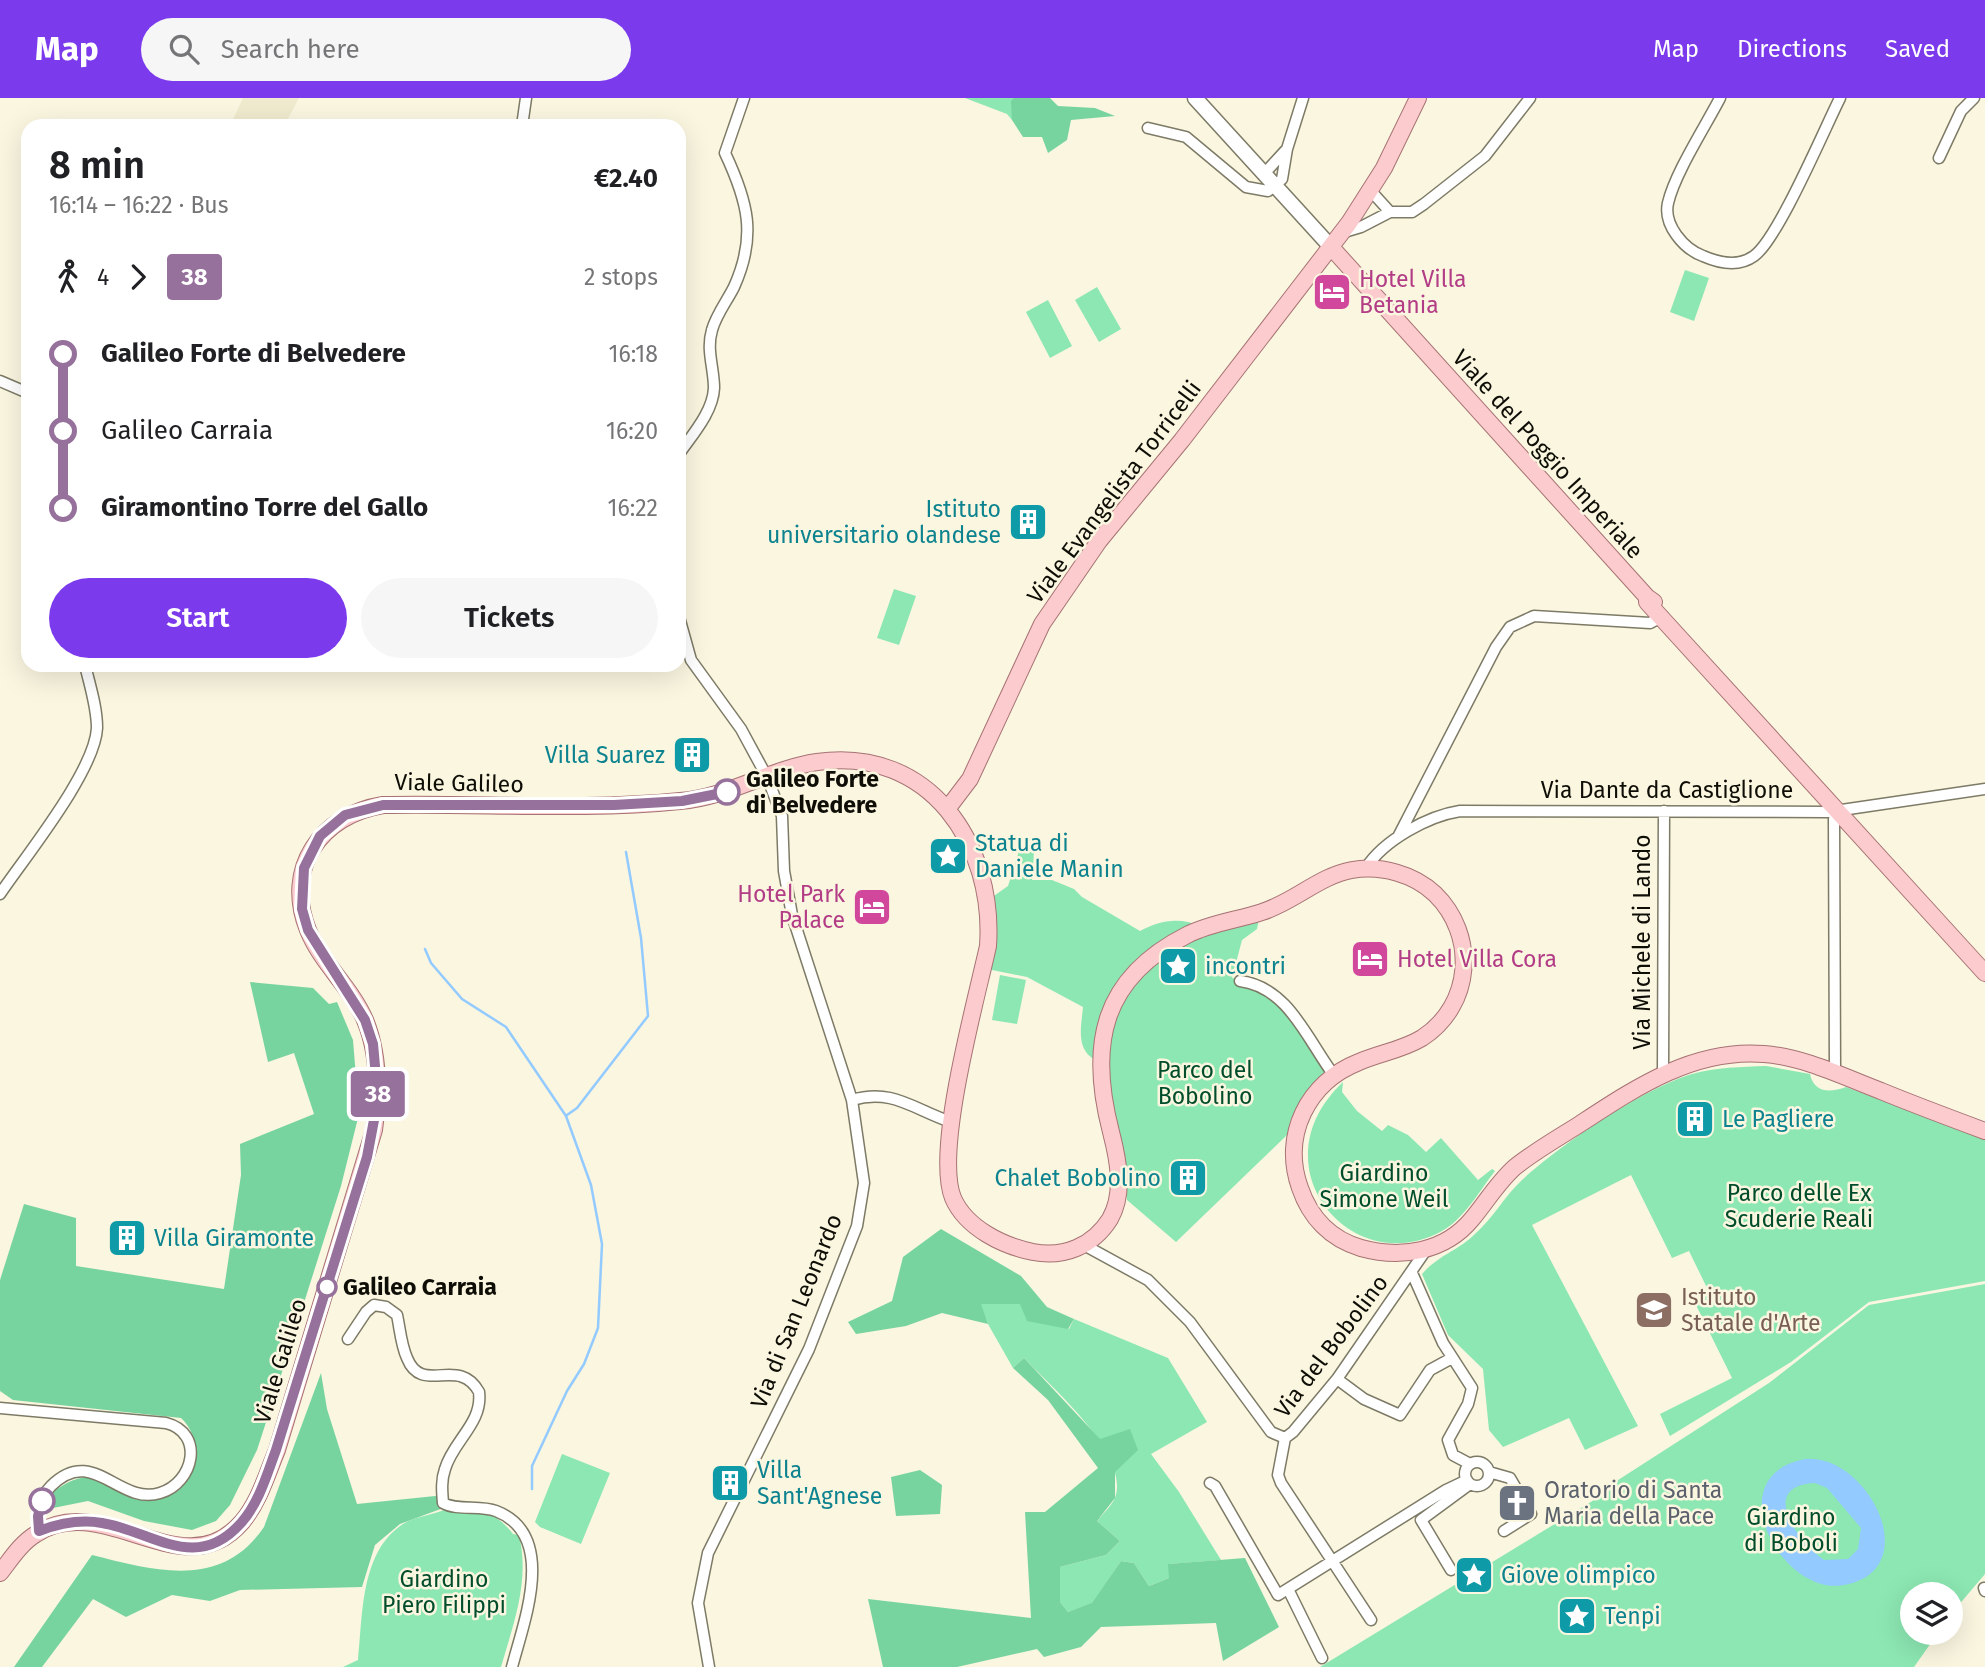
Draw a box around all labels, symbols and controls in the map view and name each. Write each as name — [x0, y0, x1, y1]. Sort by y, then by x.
search box — [141, 18, 631, 81]
text: Map — [35, 29, 99, 69]
icon: search — [165, 30, 203, 68]
text: Search here — [221, 34, 360, 65]
text: Map — [1653, 35, 1699, 63]
text: Directions — [1737, 35, 1847, 63]
text: Saved — [1885, 35, 1950, 63]
text: 8 min — [49, 142, 145, 188]
text: €2.40 — [594, 163, 658, 194]
text: 16:14 – 16:22 · Bus — [49, 191, 229, 219]
icon: walk — [49, 258, 87, 296]
icon: forward — [119, 258, 157, 296]
text: 4 — [97, 263, 109, 291]
text: 38 — [181, 263, 208, 291]
text: 2 stops — [584, 263, 658, 291]
place label: Hotel Villa Betania — [1359, 265, 1467, 319]
hotel icon: Hotel Villa Betania — [1311, 271, 1353, 313]
text: Galileo Forte di Belvedere — [101, 338, 406, 369]
text: 16:18 — [609, 340, 658, 368]
street label: Viale del Poggio Imperiale — [1447, 344, 1649, 564]
street label: Viale Evangelista Torricelli — [1021, 375, 1207, 609]
text: Galileo Carraia — [101, 415, 273, 446]
text: 16:20 — [606, 417, 658, 445]
text: Giramontino Torre del Gallo — [101, 492, 428, 523]
text: 16:22 — [607, 494, 658, 522]
place label: Istituto universitario olandese — [767, 495, 1001, 549]
building icon: Istituto universitario olandese — [1007, 501, 1049, 543]
button: Start — [49, 578, 347, 658]
button: Tickets — [361, 578, 658, 658]
building icon: Villa Suarez — [671, 734, 713, 776]
place label: Villa Suarez — [545, 741, 665, 769]
place label: Galileo Forte di Belvedere — [746, 765, 879, 819]
street label: Viale Galileo — [394, 768, 524, 798]
street label: Via Dante da Castiglione — [1541, 776, 1793, 804]
marker: Galileo Forte di Belvedere — [714, 779, 740, 805]
place label: Statua di Daniele Manin — [975, 829, 1124, 883]
street label: Via Michele di Lando — [1628, 834, 1656, 1050]
place icon: Statua di Daniele Manin — [927, 835, 969, 877]
place label: Hotel Park Palace — [737, 880, 845, 934]
hotel icon: Hotel Park Palace — [851, 886, 893, 928]
hotel icon: Hotel Villa Cora — [1349, 938, 1391, 980]
place icon: incontri — [1157, 945, 1199, 987]
place label: Hotel Villa Cora — [1397, 945, 1557, 973]
place label: incontri — [1205, 952, 1286, 980]
park label: Parco del Bobolino — [1157, 1056, 1253, 1110]
line badge: 38 — [346, 1071, 410, 1117]
text: 38 — [365, 1080, 391, 1108]
building icon: Le Pagliere — [1674, 1098, 1716, 1140]
place label: Le Pagliere — [1722, 1105, 1834, 1133]
building icon: Chalet Bobolino — [1167, 1157, 1209, 1199]
park label: Giardino Simone Weil — [1320, 1159, 1449, 1213]
place label: Chalet Bobolino — [994, 1164, 1161, 1192]
park label: Parco delle Ex Scuderie Reali — [1725, 1179, 1873, 1233]
street label: Via di San Leonardo — [744, 1210, 848, 1412]
building icon: Villa Giramonte — [106, 1217, 148, 1259]
place label: Villa Giramonte — [154, 1224, 314, 1252]
street label: Via del Bobolino — [1268, 1269, 1394, 1423]
place label: Galileo Carraia — [343, 1273, 497, 1301]
marker: Galileo Carraia — [317, 1277, 337, 1297]
place label: Istituto Statale d'Arte — [1681, 1283, 1821, 1337]
school or university icon: Istituto Statale d'Arte — [1633, 1289, 1675, 1331]
street label: Viale Galileo — [248, 1295, 312, 1427]
place label: Villa Sant'Agnese — [757, 1456, 882, 1510]
building icon: Villa Sant'Agnese — [709, 1462, 751, 1504]
place label: Oratorio di Santa Maria della Pace — [1544, 1476, 1722, 1530]
church icon: Oratorio di Santa Maria della Pace — [1496, 1482, 1538, 1524]
unlabelled marker — [29, 1488, 55, 1514]
park label: Giardino di Boboli — [1744, 1503, 1838, 1557]
place icon: Giove olimpico — [1453, 1554, 1495, 1596]
place label: Giove olimpico — [1501, 1561, 1656, 1589]
park label: Giardino Piero Filippi — [382, 1565, 506, 1619]
map controls — [1900, 1582, 1963, 1645]
button: layers — [1900, 1582, 1963, 1645]
place icon: Tenpi — [1556, 1595, 1598, 1637]
place label: Tenpi — [1604, 1602, 1661, 1630]

